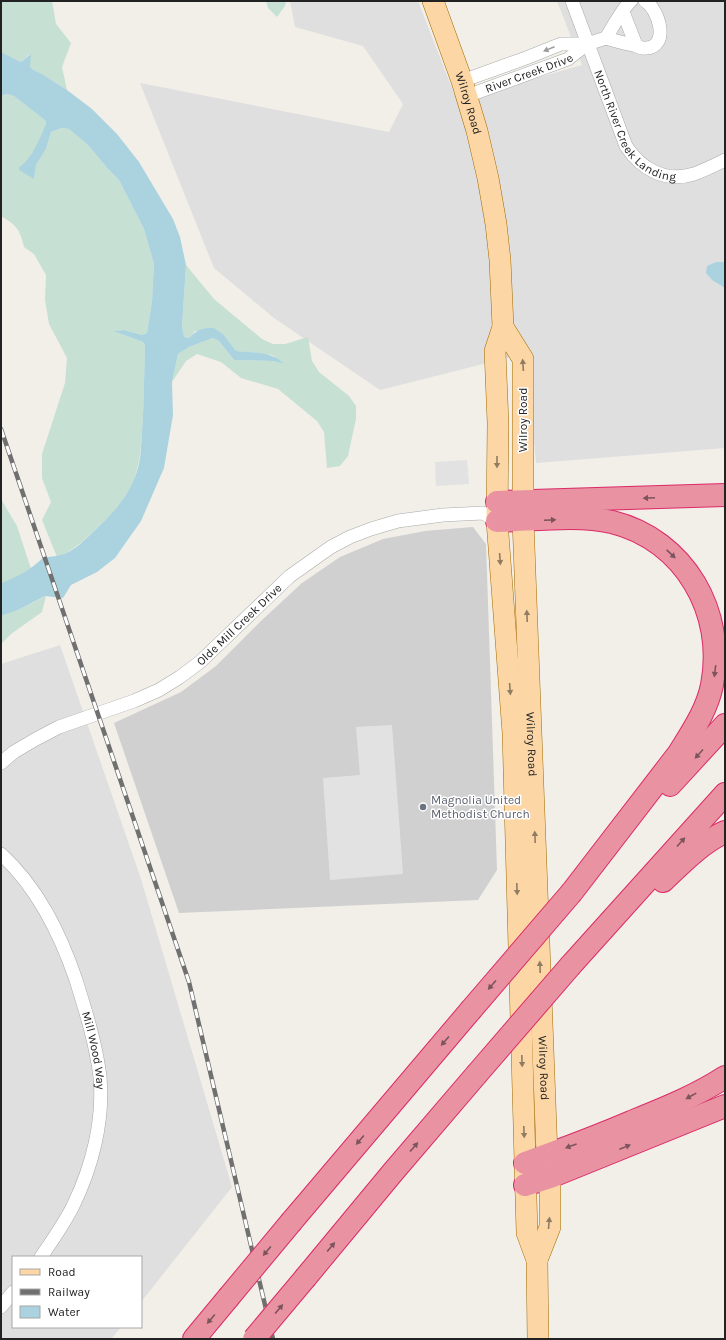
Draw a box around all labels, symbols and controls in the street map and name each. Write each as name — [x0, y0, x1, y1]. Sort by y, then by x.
one-way arrow — [544, 46, 555, 52]
street label: River Creek Drive — [483, 51, 576, 96]
street label: North River Creek Landing — [591, 68, 677, 184]
street label: Wilroy Road — [452, 70, 485, 136]
one-way arrow — [519, 359, 526, 371]
street label: Wilroy Road — [516, 388, 530, 452]
one-way arrow — [494, 456, 501, 468]
one-way arrow — [643, 494, 655, 501]
one-way arrow — [544, 516, 556, 523]
one-way arrow — [666, 549, 676, 559]
one-way arrow — [497, 553, 504, 565]
street label: Olde Mill Creek Drive — [194, 581, 285, 669]
one-way arrow — [524, 610, 531, 622]
one-way arrow — [712, 665, 718, 677]
one-way arrow — [506, 683, 513, 695]
street label: Wilroy Road — [523, 712, 540, 777]
one-way arrow — [694, 748, 703, 759]
place label: Magnolia United Methodist Church — [431, 793, 530, 821]
marker: Magnolia United Methodist Church — [418, 802, 428, 812]
one-way arrow — [532, 830, 538, 843]
one-way arrow — [676, 838, 685, 847]
one-way arrow — [514, 883, 520, 896]
one-way arrow — [537, 960, 543, 973]
one-way arrow — [488, 980, 497, 990]
street label: Mill Wood Way — [79, 1010, 108, 1090]
one-way arrow — [440, 1035, 449, 1046]
street label: Wilroy Road — [535, 1035, 552, 1100]
one-way arrow — [519, 1055, 525, 1068]
one-way arrow — [685, 1092, 697, 1099]
one-way arrow — [521, 1126, 527, 1139]
one-way arrow — [356, 1134, 365, 1145]
one-way arrow — [410, 1142, 419, 1153]
one-way arrow — [620, 1143, 632, 1149]
one-way arrow — [565, 1144, 577, 1150]
one-way arrow — [546, 1217, 553, 1229]
one-way arrow — [326, 1242, 335, 1252]
one-way arrow — [263, 1245, 272, 1256]
legend — [12, 1256, 142, 1328]
text: Road — [48, 1265, 76, 1279]
text: Railway — [48, 1285, 90, 1299]
one-way arrow — [274, 1304, 283, 1314]
text: Water — [48, 1305, 81, 1319]
one-way arrow — [206, 1313, 215, 1324]

